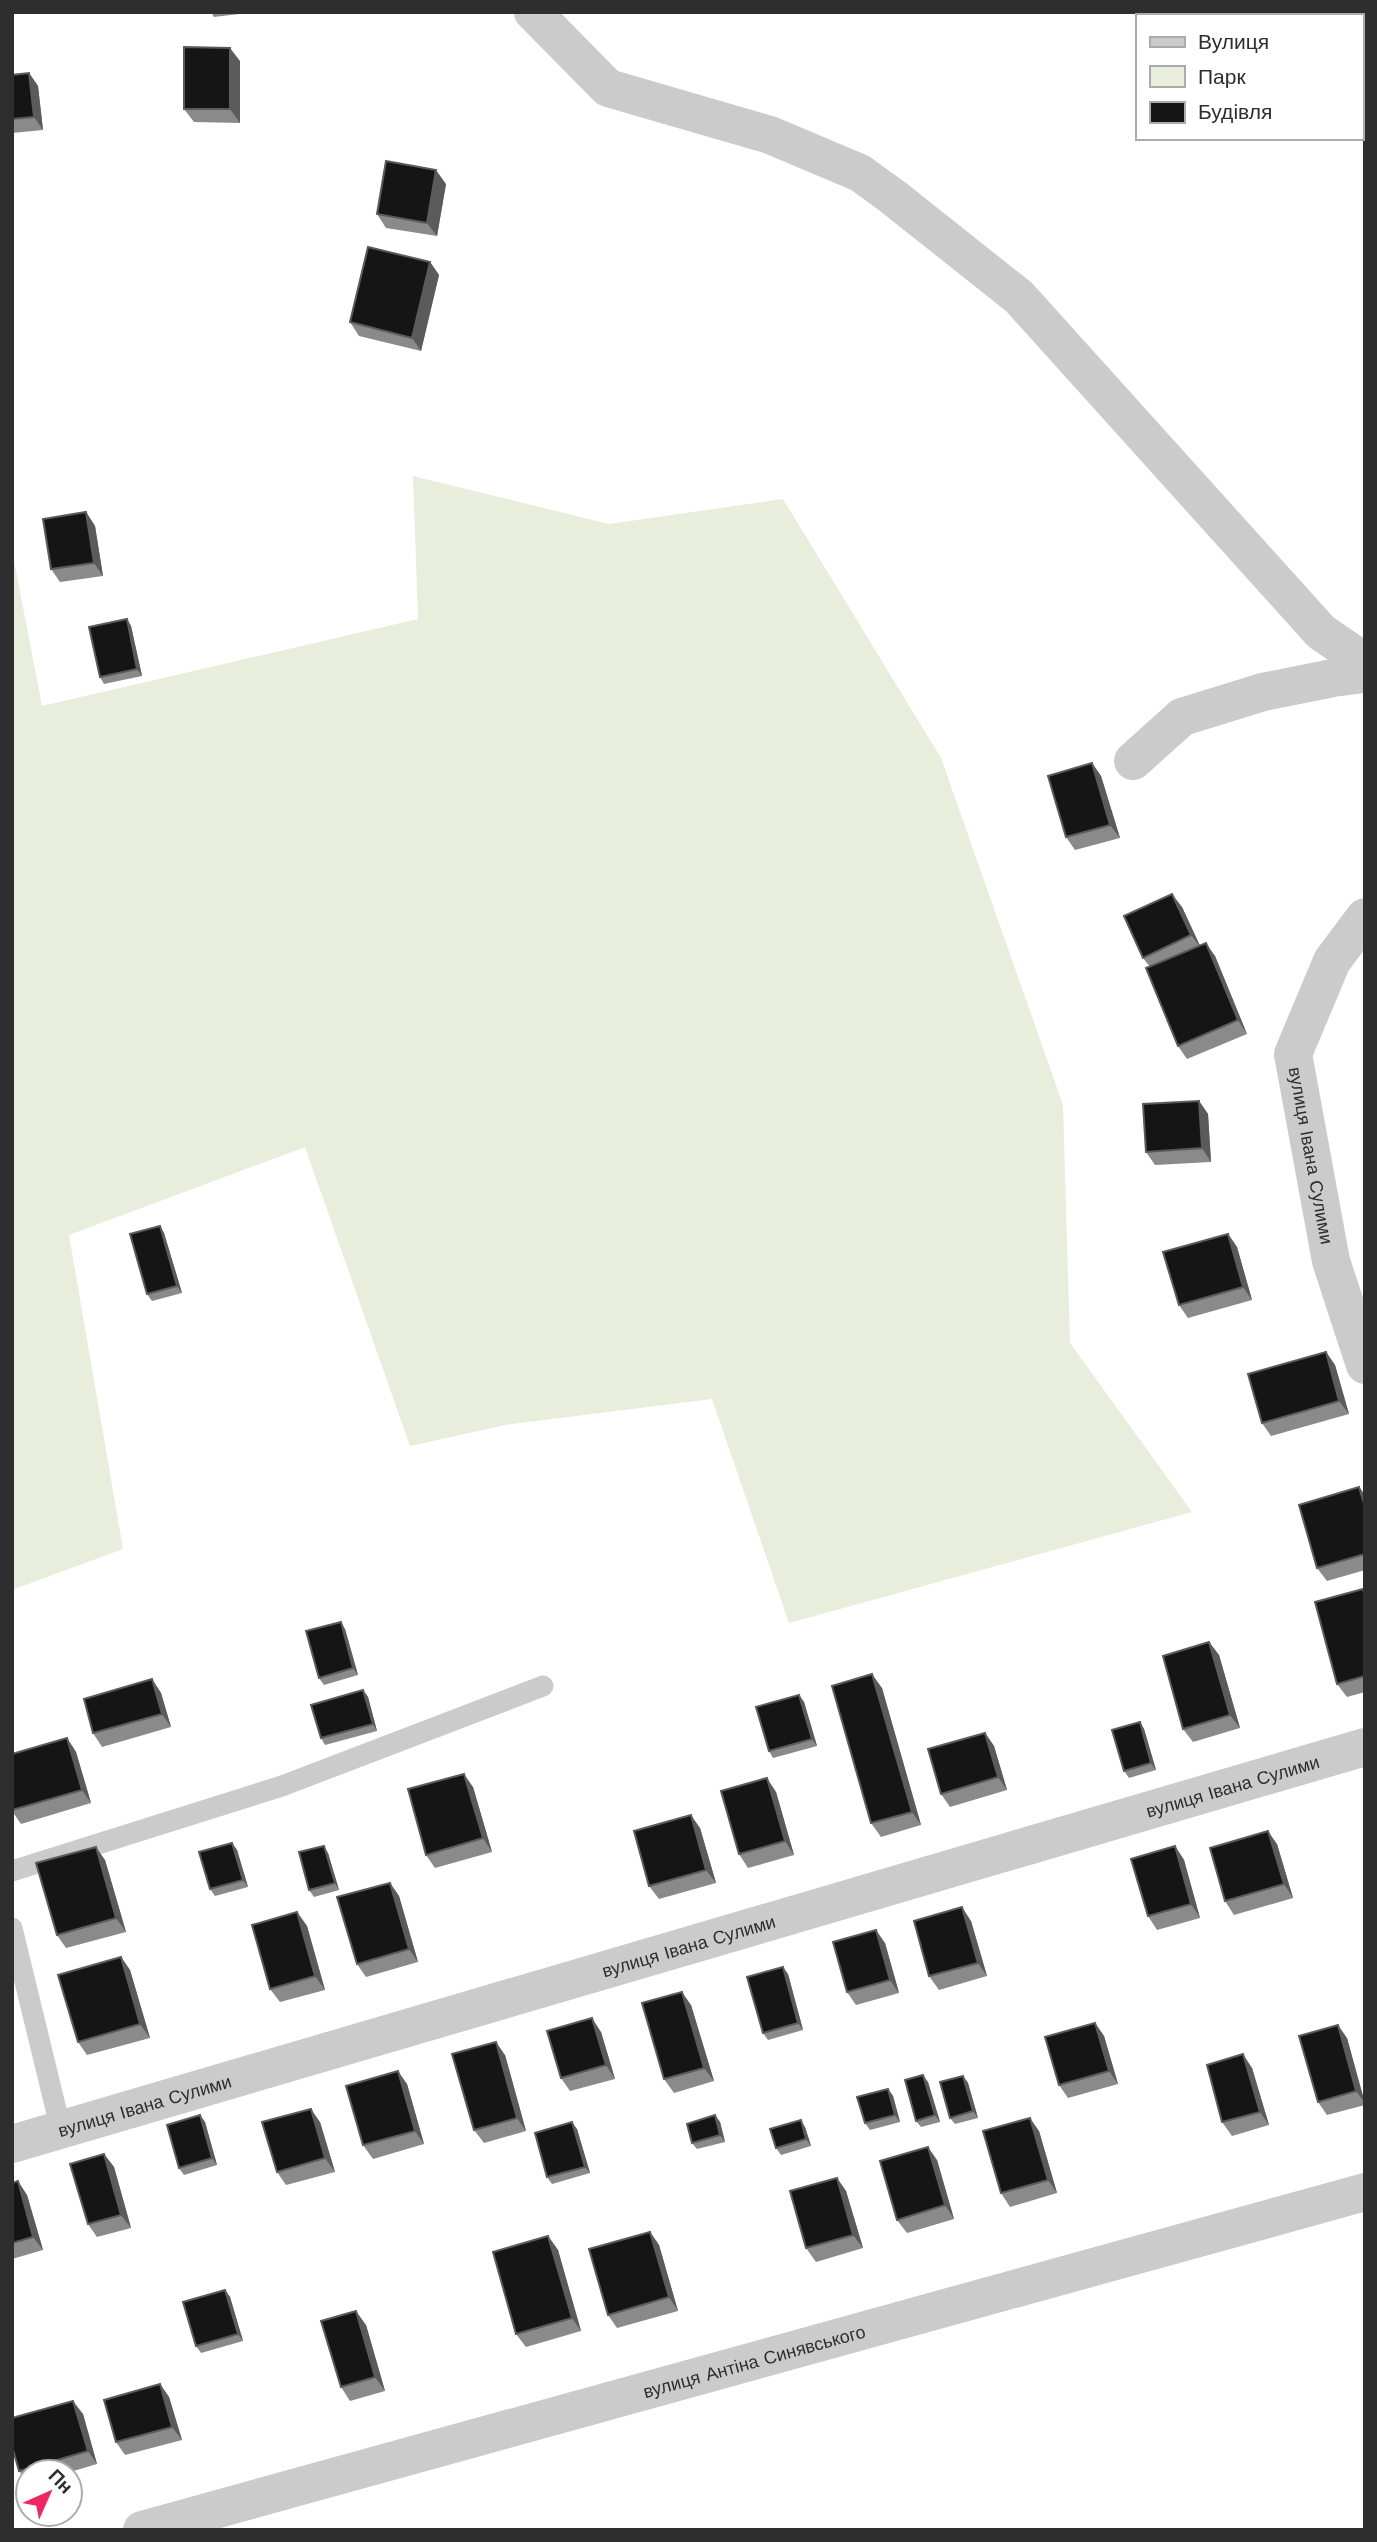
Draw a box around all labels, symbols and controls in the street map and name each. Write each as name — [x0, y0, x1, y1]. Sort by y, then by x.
legend — [1136, 14, 1363, 140]
text: Вулиця — [1198, 29, 1269, 54]
text: Парк — [1198, 64, 1246, 89]
text: Будівля — [1198, 99, 1272, 124]
street label: вулиця Івана Сулими — [1285, 1065, 1338, 1246]
street label: вулиця Івана Сулими — [1143, 1750, 1322, 1821]
street label: вулиця Івана Сулими — [599, 1910, 778, 1981]
street label: вулиця Івана Сулими — [55, 2070, 234, 2141]
street label: вулиця Антіна Синявського — [641, 2320, 868, 2402]
north arrow — [14, 2458, 84, 2528]
text: Пн — [44, 2464, 78, 2498]

